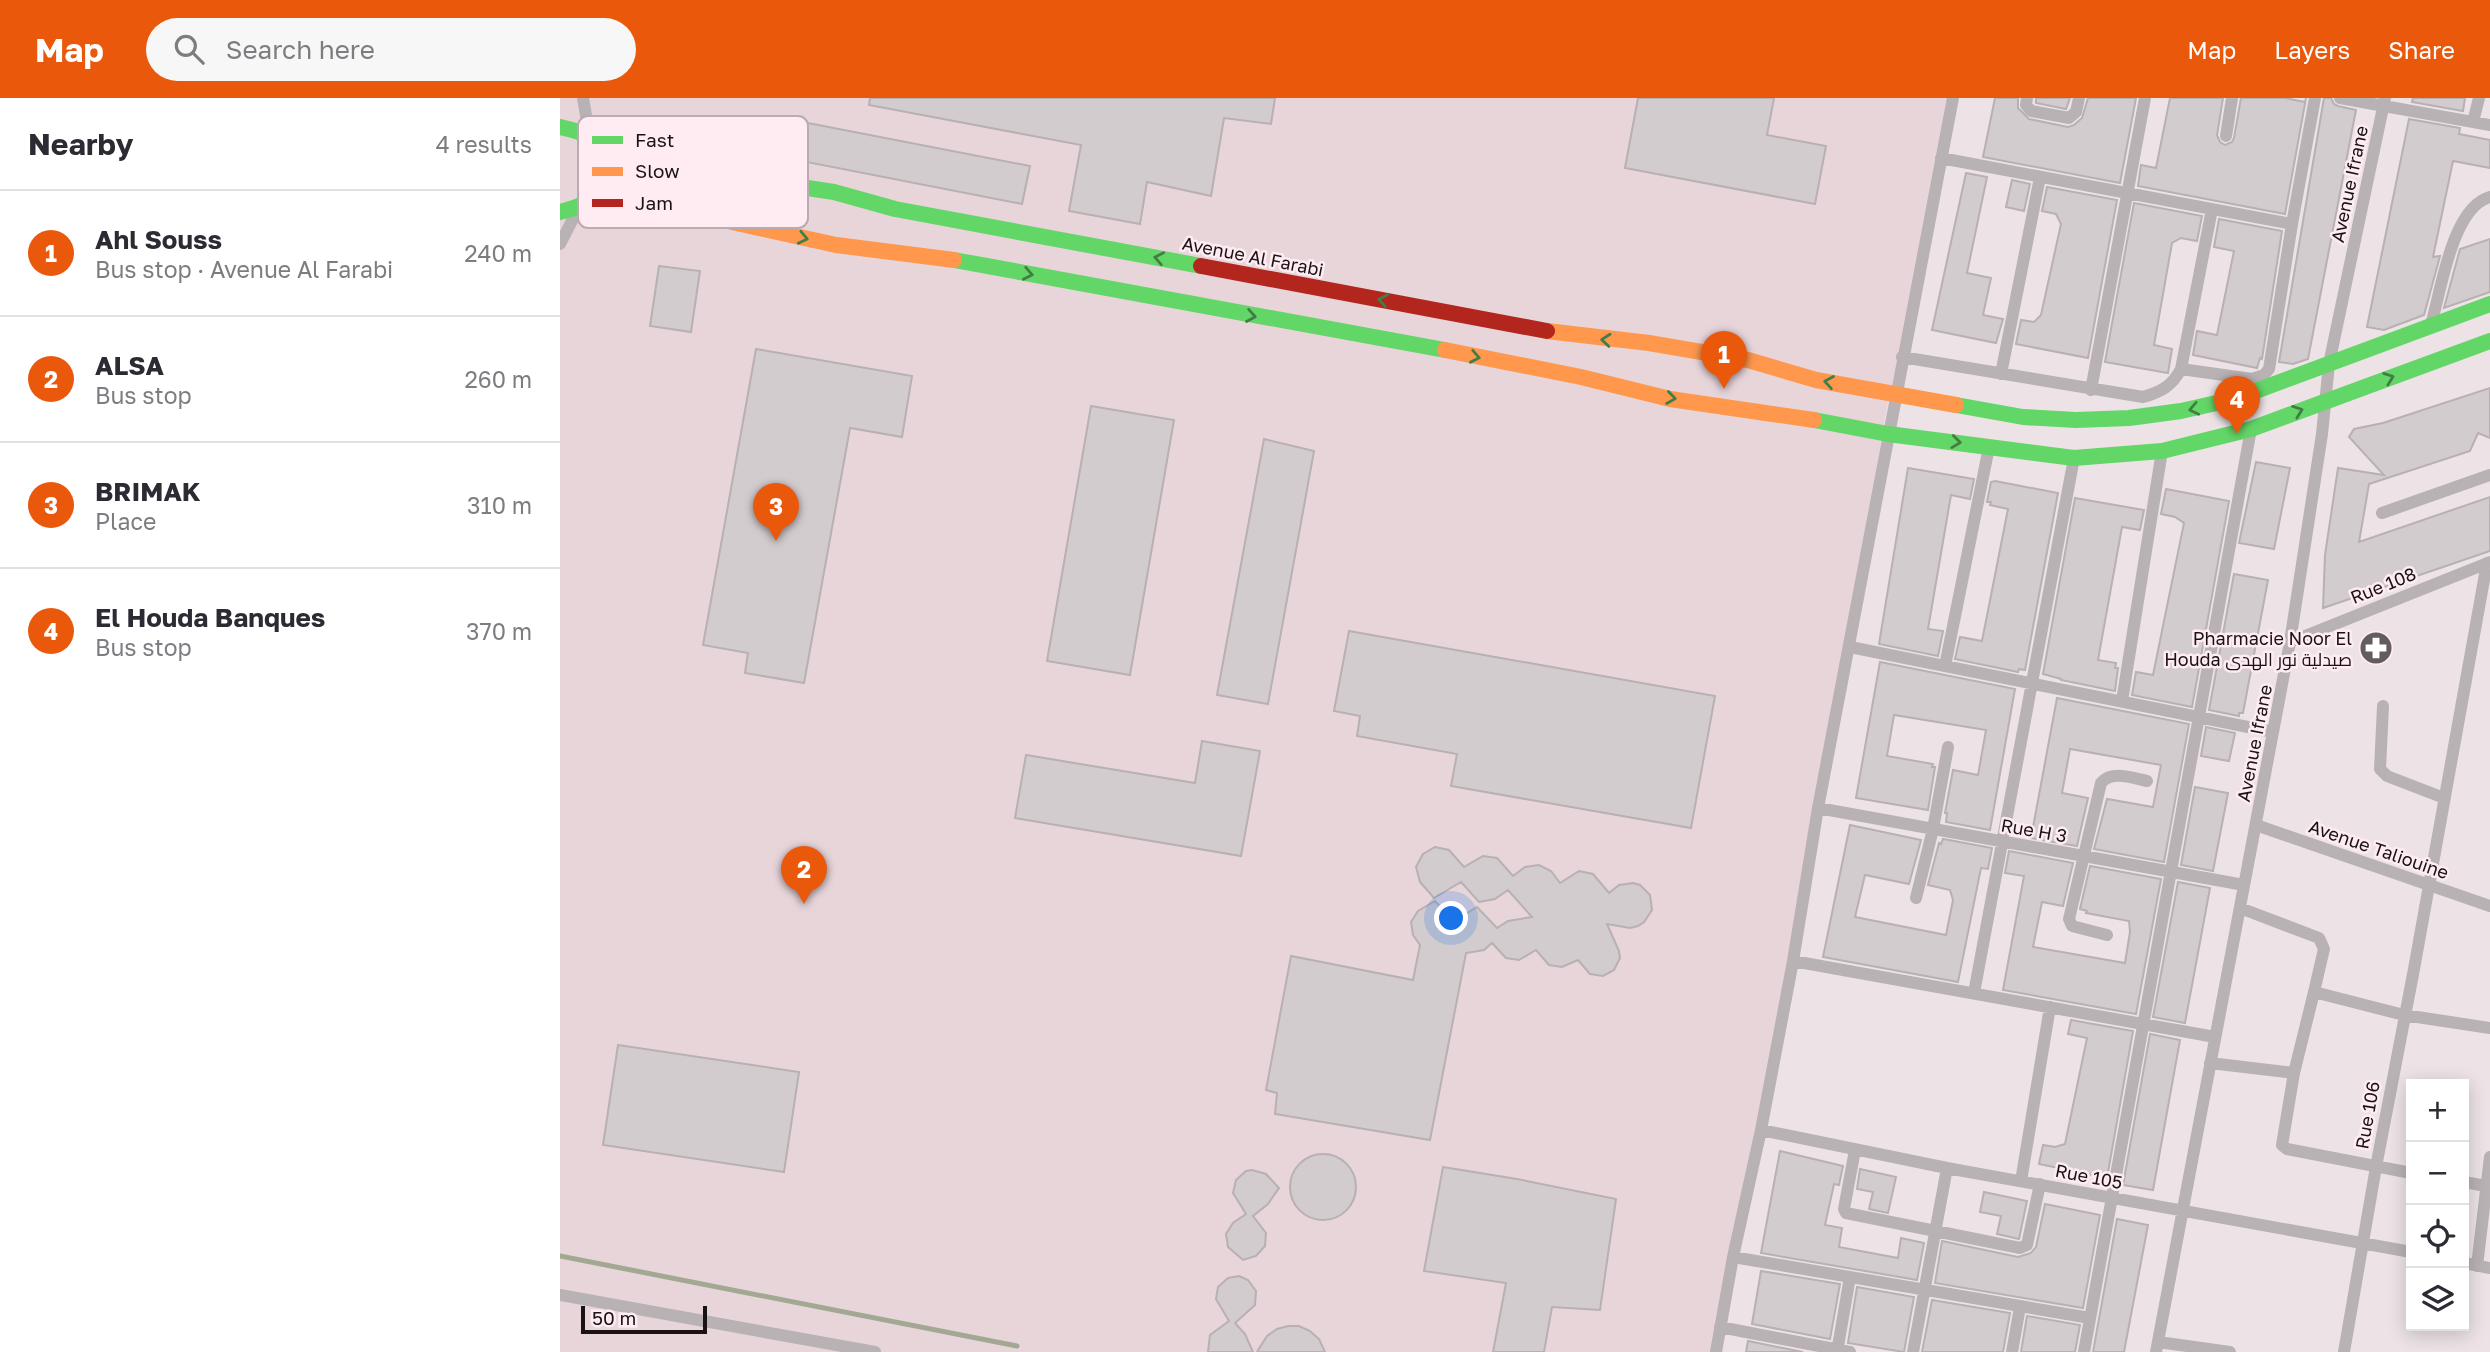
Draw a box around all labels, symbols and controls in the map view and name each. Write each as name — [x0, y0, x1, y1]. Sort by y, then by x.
search box — [146, 18, 636, 81]
text: Map — [35, 30, 104, 69]
icon: search — [170, 30, 208, 68]
text: Search here — [226, 34, 375, 65]
text: Map — [2187, 35, 2236, 64]
text: Layers — [2274, 35, 2350, 64]
text: Share — [2388, 35, 2455, 64]
legend — [578, 116, 808, 228]
street label: Avenue Ifrane — [2326, 124, 2372, 244]
text: Nearby — [28, 126, 133, 162]
text: Fast — [635, 128, 674, 151]
text: 4 results — [436, 130, 532, 158]
text: Slow — [635, 159, 680, 182]
text: Jam — [635, 191, 673, 214]
text: Ahl Souss — [95, 224, 222, 255]
one-way arrow — [797, 229, 809, 244]
street label: Avenue Al Farabi — [1181, 232, 1325, 280]
text: 1 — [45, 239, 57, 267]
text: 240 m — [464, 239, 532, 267]
one-way arrow — [1153, 251, 1165, 266]
text: Bus stop · Avenue Al Farabi — [95, 255, 393, 283]
one-way arrow — [1022, 266, 1033, 281]
one-way arrow — [1377, 293, 1388, 308]
one-way arrow — [1245, 308, 1257, 323]
pin: 1 — [1701, 331, 1747, 389]
one-way arrow — [1601, 333, 1612, 348]
one-way arrow — [1469, 348, 1481, 363]
text: ALSA — [95, 350, 164, 381]
text: 2 — [44, 365, 58, 393]
text: 260 m — [464, 365, 532, 393]
one-way arrow — [2382, 372, 2394, 386]
one-way arrow — [1823, 375, 1835, 390]
pin: 4 — [2214, 376, 2260, 434]
text: Bus stop — [95, 381, 192, 409]
one-way arrow — [1665, 390, 1677, 405]
one-way arrow — [2188, 401, 2200, 416]
one-way arrow — [2292, 405, 2304, 419]
one-way arrow — [1950, 435, 1962, 450]
text: BRIMAK — [95, 476, 201, 507]
pin: 3 — [753, 483, 799, 541]
text: 3 — [44, 491, 58, 519]
text: 310 m — [467, 491, 532, 519]
text: Place — [95, 507, 156, 535]
street label: Rue 108 — [2347, 562, 2419, 608]
text: El Houda Banques — [95, 602, 325, 633]
text: 4 — [44, 617, 58, 645]
text: 370 m — [466, 617, 532, 645]
place label: Pharmacie Noor El Houda صيدلية نور الهدى — [2164, 627, 2352, 671]
pharmacy icon: Pharmacie Noor El Houda صيدلية نور الهدى — [2357, 629, 2395, 667]
text: Bus stop — [95, 633, 192, 661]
street label: Avenue Ifrane — [2232, 683, 2276, 803]
street label: Rue H 3 — [1999, 813, 2069, 847]
street label: Avenue Taliouine — [2306, 815, 2452, 883]
pin: 2 — [781, 846, 827, 904]
your location — [1434, 901, 1468, 935]
street label: Rue 106 — [2350, 1079, 2384, 1151]
map controls — [2406, 1079, 2469, 1331]
button: + — [2406, 1079, 2469, 1142]
button: − — [2406, 1142, 2469, 1205]
street label: Rue 105 — [2054, 1159, 2124, 1193]
button: locate — [2406, 1205, 2469, 1268]
button: layers — [2406, 1268, 2469, 1331]
scale bar — [581, 1303, 707, 1335]
text: 50 m — [592, 1306, 636, 1329]

